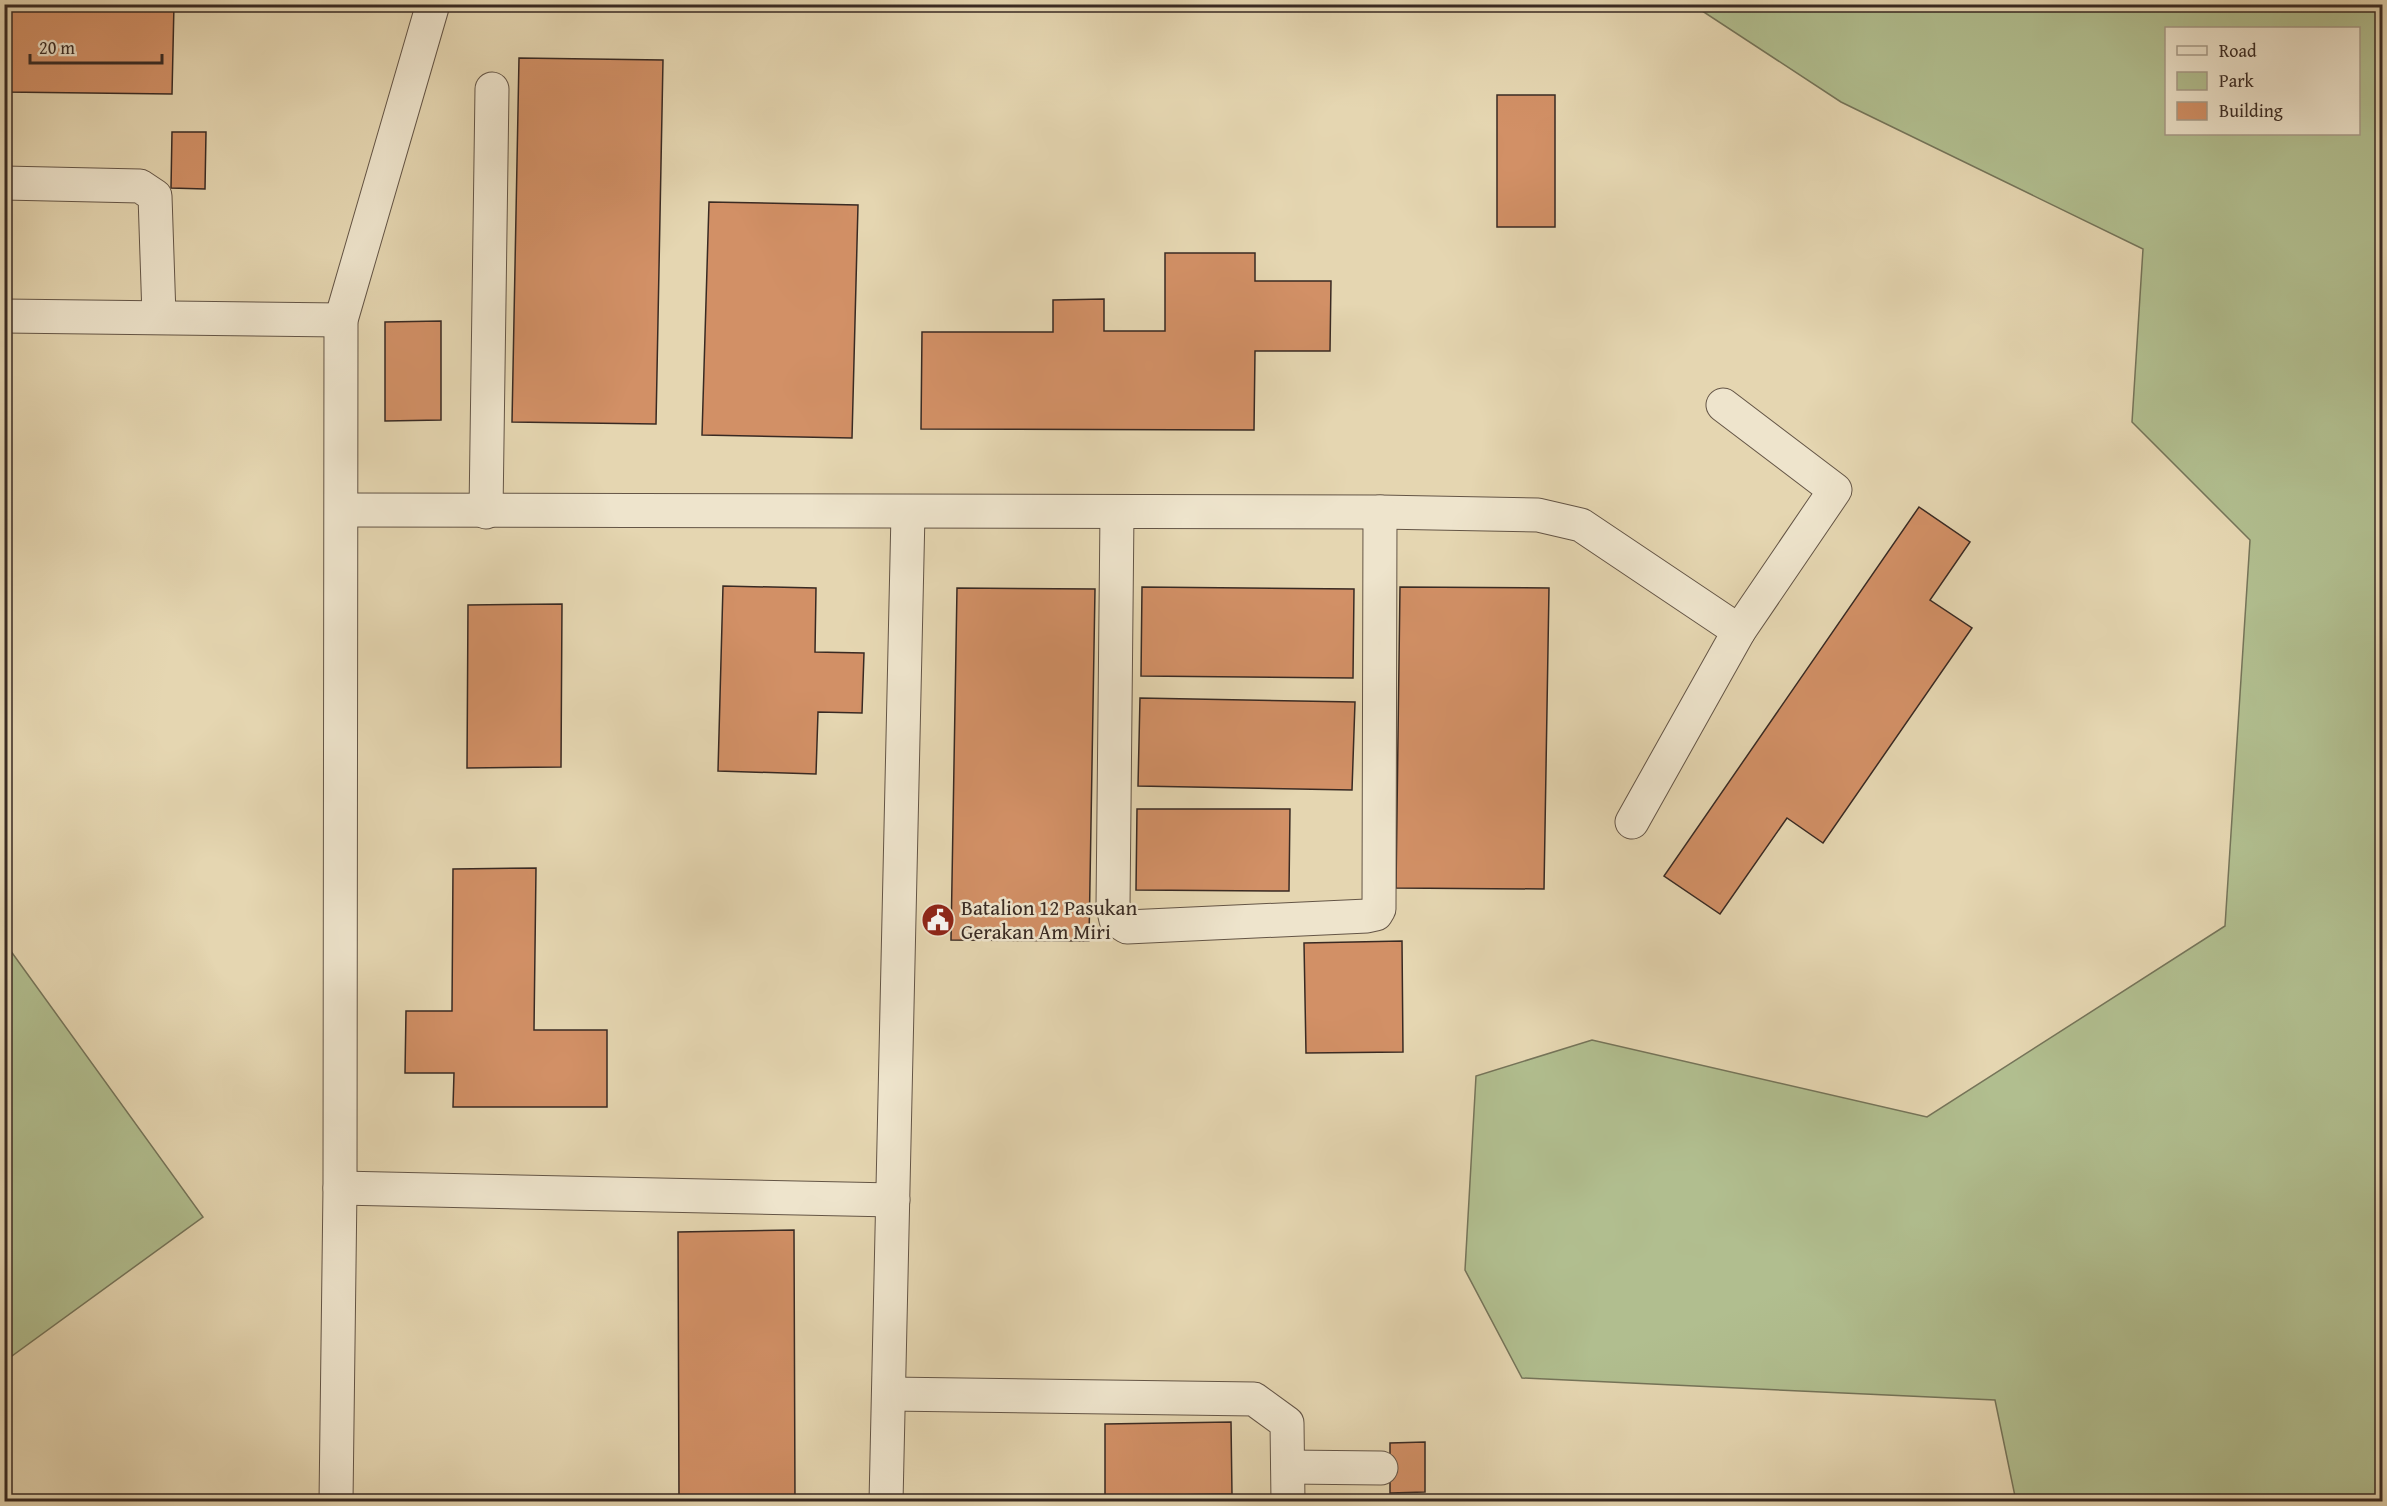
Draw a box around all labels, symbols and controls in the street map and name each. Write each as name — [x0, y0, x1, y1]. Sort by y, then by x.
scale bar — [30, 27, 162, 65]
legend — [2165, 27, 2360, 135]
text: 20 m — [39, 34, 75, 61]
text: Road — [2219, 37, 2257, 64]
text: Park — [2219, 67, 2255, 94]
text: Building — [2219, 97, 2283, 124]
place label: Batalion 12 Pasukan Gerakan Am Miri — [961, 892, 1137, 947]
public building icon: Batalion 12 Pasukan Gerakan Am Miri — [920, 902, 956, 938]

